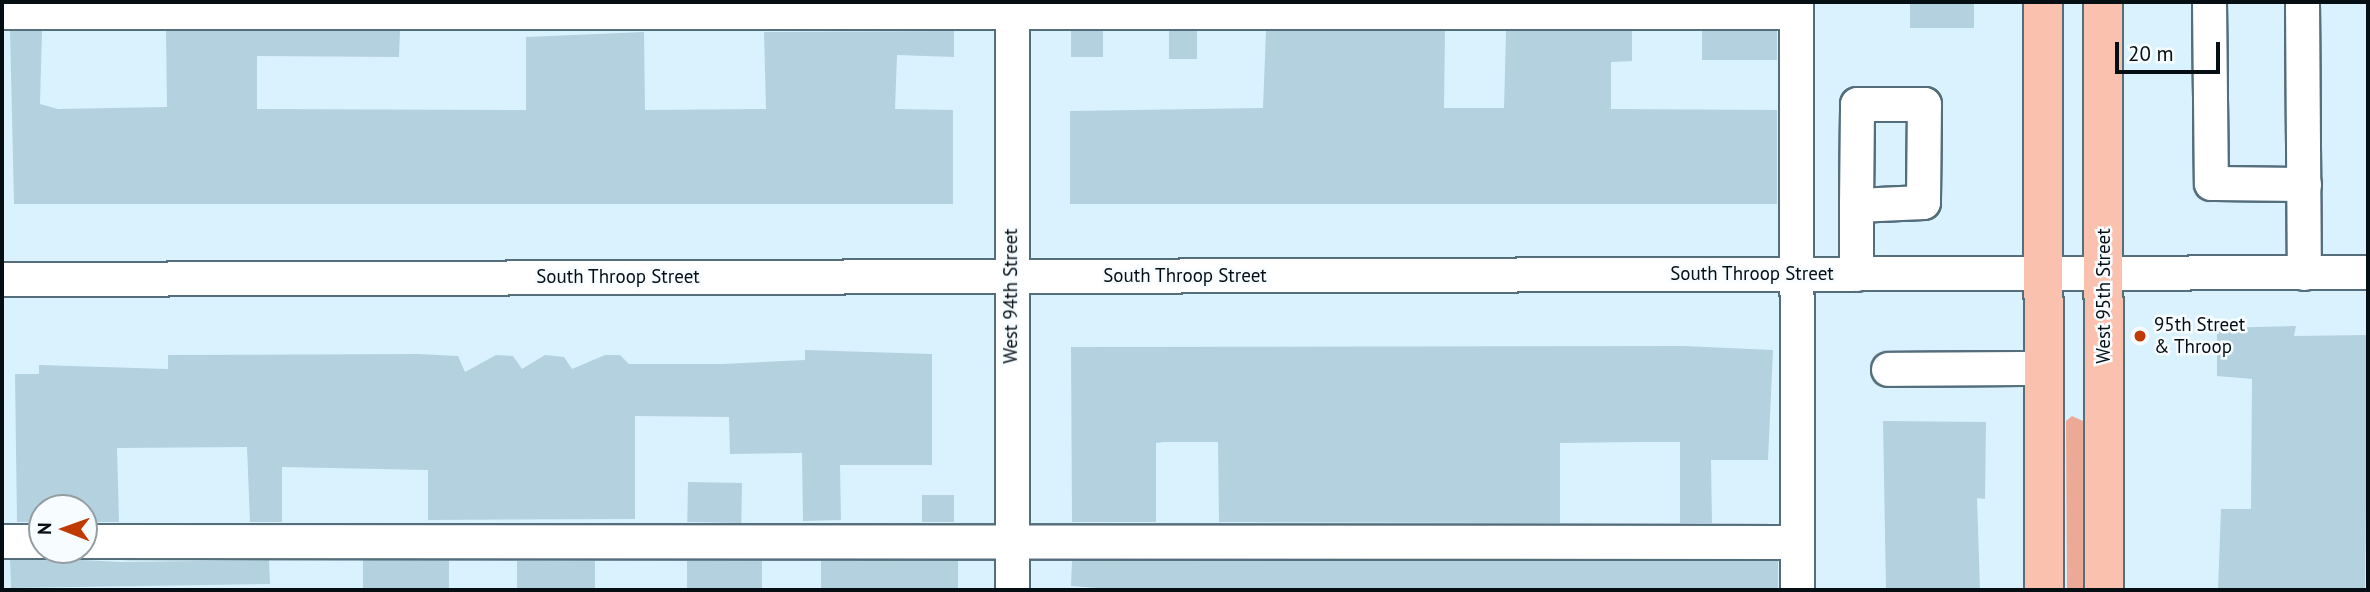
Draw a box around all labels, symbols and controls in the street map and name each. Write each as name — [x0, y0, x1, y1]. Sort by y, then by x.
scale bar — [2118, 28, 2223, 72]
text: 20 m — [2128, 40, 2174, 67]
street label: West 94th Street — [1000, 228, 1022, 364]
street label: West 95th Street — [2093, 228, 2115, 364]
street label: South Throop Street — [1670, 263, 1834, 285]
street label: South Throop Street — [1103, 265, 1267, 287]
street label: South Throop Street — [536, 266, 700, 288]
place label: 95th Street & Throop — [2154, 314, 2245, 358]
marker: 95th Street & Throop — [2132, 328, 2148, 344]
north arrow — [28, 494, 98, 564]
text: N — [32, 522, 56, 535]

